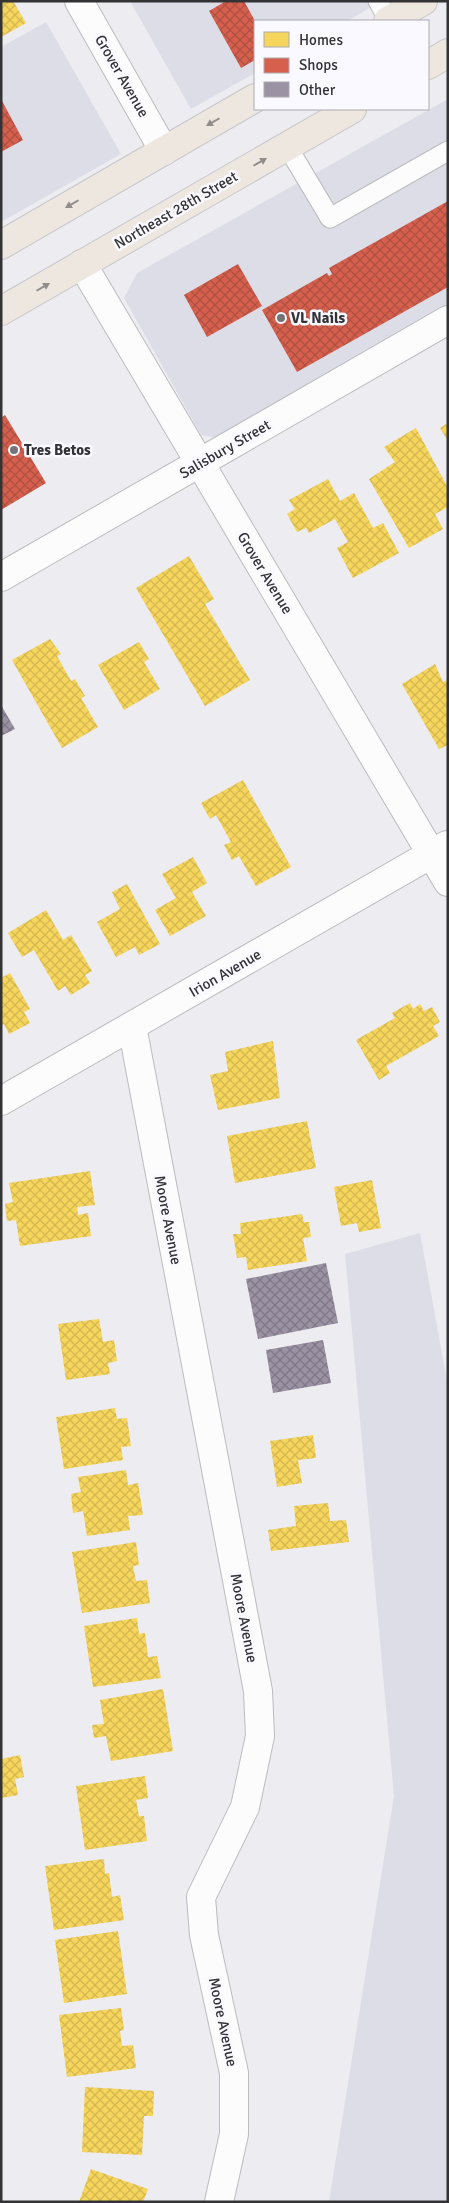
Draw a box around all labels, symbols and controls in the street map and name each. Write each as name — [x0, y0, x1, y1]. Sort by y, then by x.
legend — [254, 20, 429, 110]
street label: Grover Avenue — [91, 31, 153, 121]
text: Homes — [299, 31, 343, 49]
text: Shops — [299, 56, 338, 74]
text: Other — [299, 81, 336, 99]
one-way arrow — [206, 118, 220, 127]
one-way arrow — [253, 157, 267, 166]
street label: Northeast 28th Street — [111, 167, 241, 253]
one-way arrow — [66, 199, 79, 208]
one-way arrow — [37, 282, 50, 291]
place label: VL Nails — [291, 309, 346, 327]
marker: VL Nails — [275, 312, 287, 324]
street label: Salisbury Street — [176, 416, 274, 482]
place label: Tres Betos — [24, 441, 91, 459]
marker: Tres Betos — [8, 444, 20, 456]
street label: Grover Avenue — [233, 529, 297, 617]
street label: Irion Avenue — [186, 945, 264, 1001]
street label: Moore Avenue — [151, 1174, 185, 1266]
street label: Moore Avenue — [227, 1572, 261, 1664]
street label: Moore Avenue — [205, 1976, 241, 2068]

